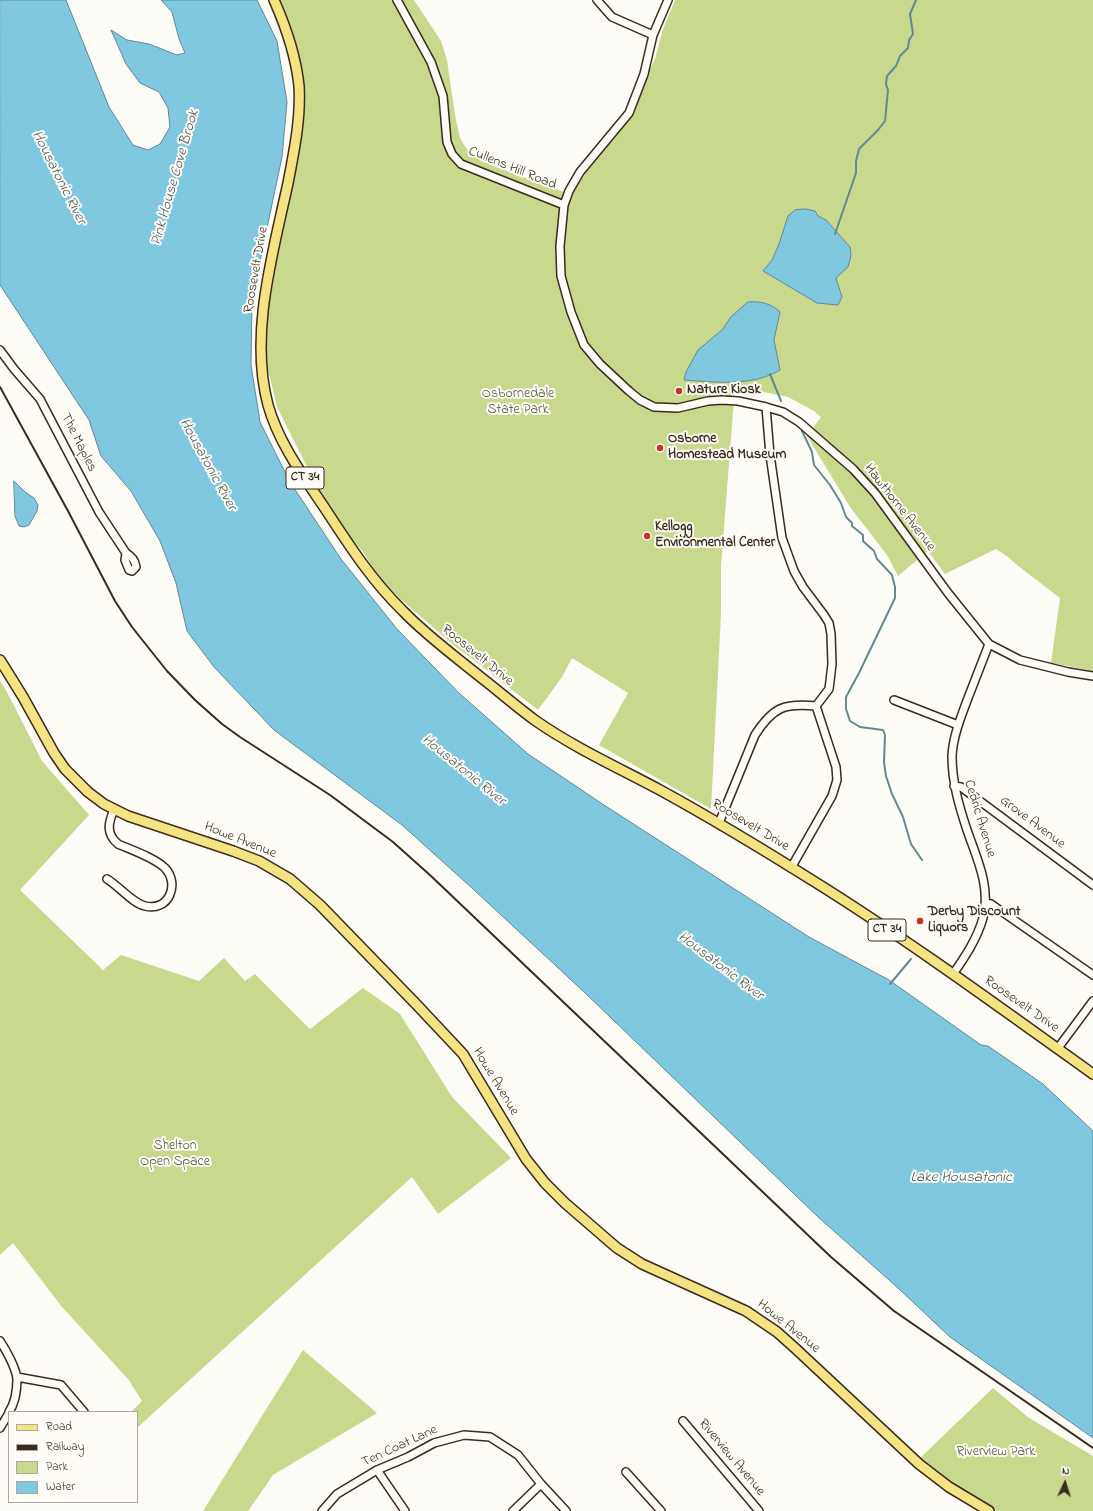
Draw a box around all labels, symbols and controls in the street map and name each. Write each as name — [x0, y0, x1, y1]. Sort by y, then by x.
water label: Pink House Cove Brook — [148, 108, 204, 248]
water label: Housatonic River — [27, 128, 89, 228]
street label: Cullens Hill Road — [466, 144, 558, 194]
street label: Roosevelt Drive — [241, 225, 273, 315]
place label: Nature Kiosk — [687, 383, 761, 399]
marker: Nature Kiosk — [674, 386, 684, 396]
park label: Osbornedale State Park — [482, 387, 554, 420]
street label: The Maples — [56, 411, 100, 475]
water label: Housatonic River — [174, 416, 240, 514]
place label: Osborne Homestead Museum — [668, 432, 786, 464]
marker: Osborne Homestead Museum — [655, 443, 665, 453]
street label: Hawthorne Avenue — [860, 461, 938, 555]
road number: CT 34 — [286, 467, 324, 489]
place label: Kellogg Environmental Center — [655, 520, 775, 552]
marker: Kellogg Environmental Center — [642, 531, 652, 541]
street label: Roosevelt Drive — [438, 622, 516, 690]
water label: Housatonic River — [417, 732, 509, 810]
street label: Cedric Avenue — [959, 778, 999, 860]
street label: Grove Avenue — [996, 793, 1068, 853]
street label: Roosevelt Drive — [708, 796, 792, 856]
street label: Howe Avenue — [202, 819, 278, 863]
place label: Derby Discount Liquors — [928, 905, 1021, 938]
marker: Derby Discount Liquors — [915, 916, 925, 926]
road number: CT 34 — [868, 919, 906, 941]
water label: Housatonic River — [674, 929, 766, 1005]
street label: Roosevelt Drive — [980, 973, 1062, 1037]
street label: Howe Avenue — [468, 1045, 522, 1119]
park label: Shelton Open Space — [140, 1139, 210, 1172]
water label: Lake Housatonic — [910, 1170, 1012, 1188]
street label: Howe Avenue — [753, 1296, 823, 1358]
legend — [8, 1411, 138, 1503]
street label: Riverview Avenue — [694, 1416, 768, 1500]
text: Road — [46, 1418, 72, 1436]
street label: Ten Coat Lane — [360, 1422, 440, 1472]
text: Railway — [46, 1438, 84, 1456]
park label: Riverview Park — [957, 1445, 1035, 1461]
text: Park — [46, 1458, 68, 1476]
north arrow — [1045, 1463, 1085, 1503]
text: N — [1062, 1463, 1070, 1479]
text: Water — [46, 1478, 75, 1496]

